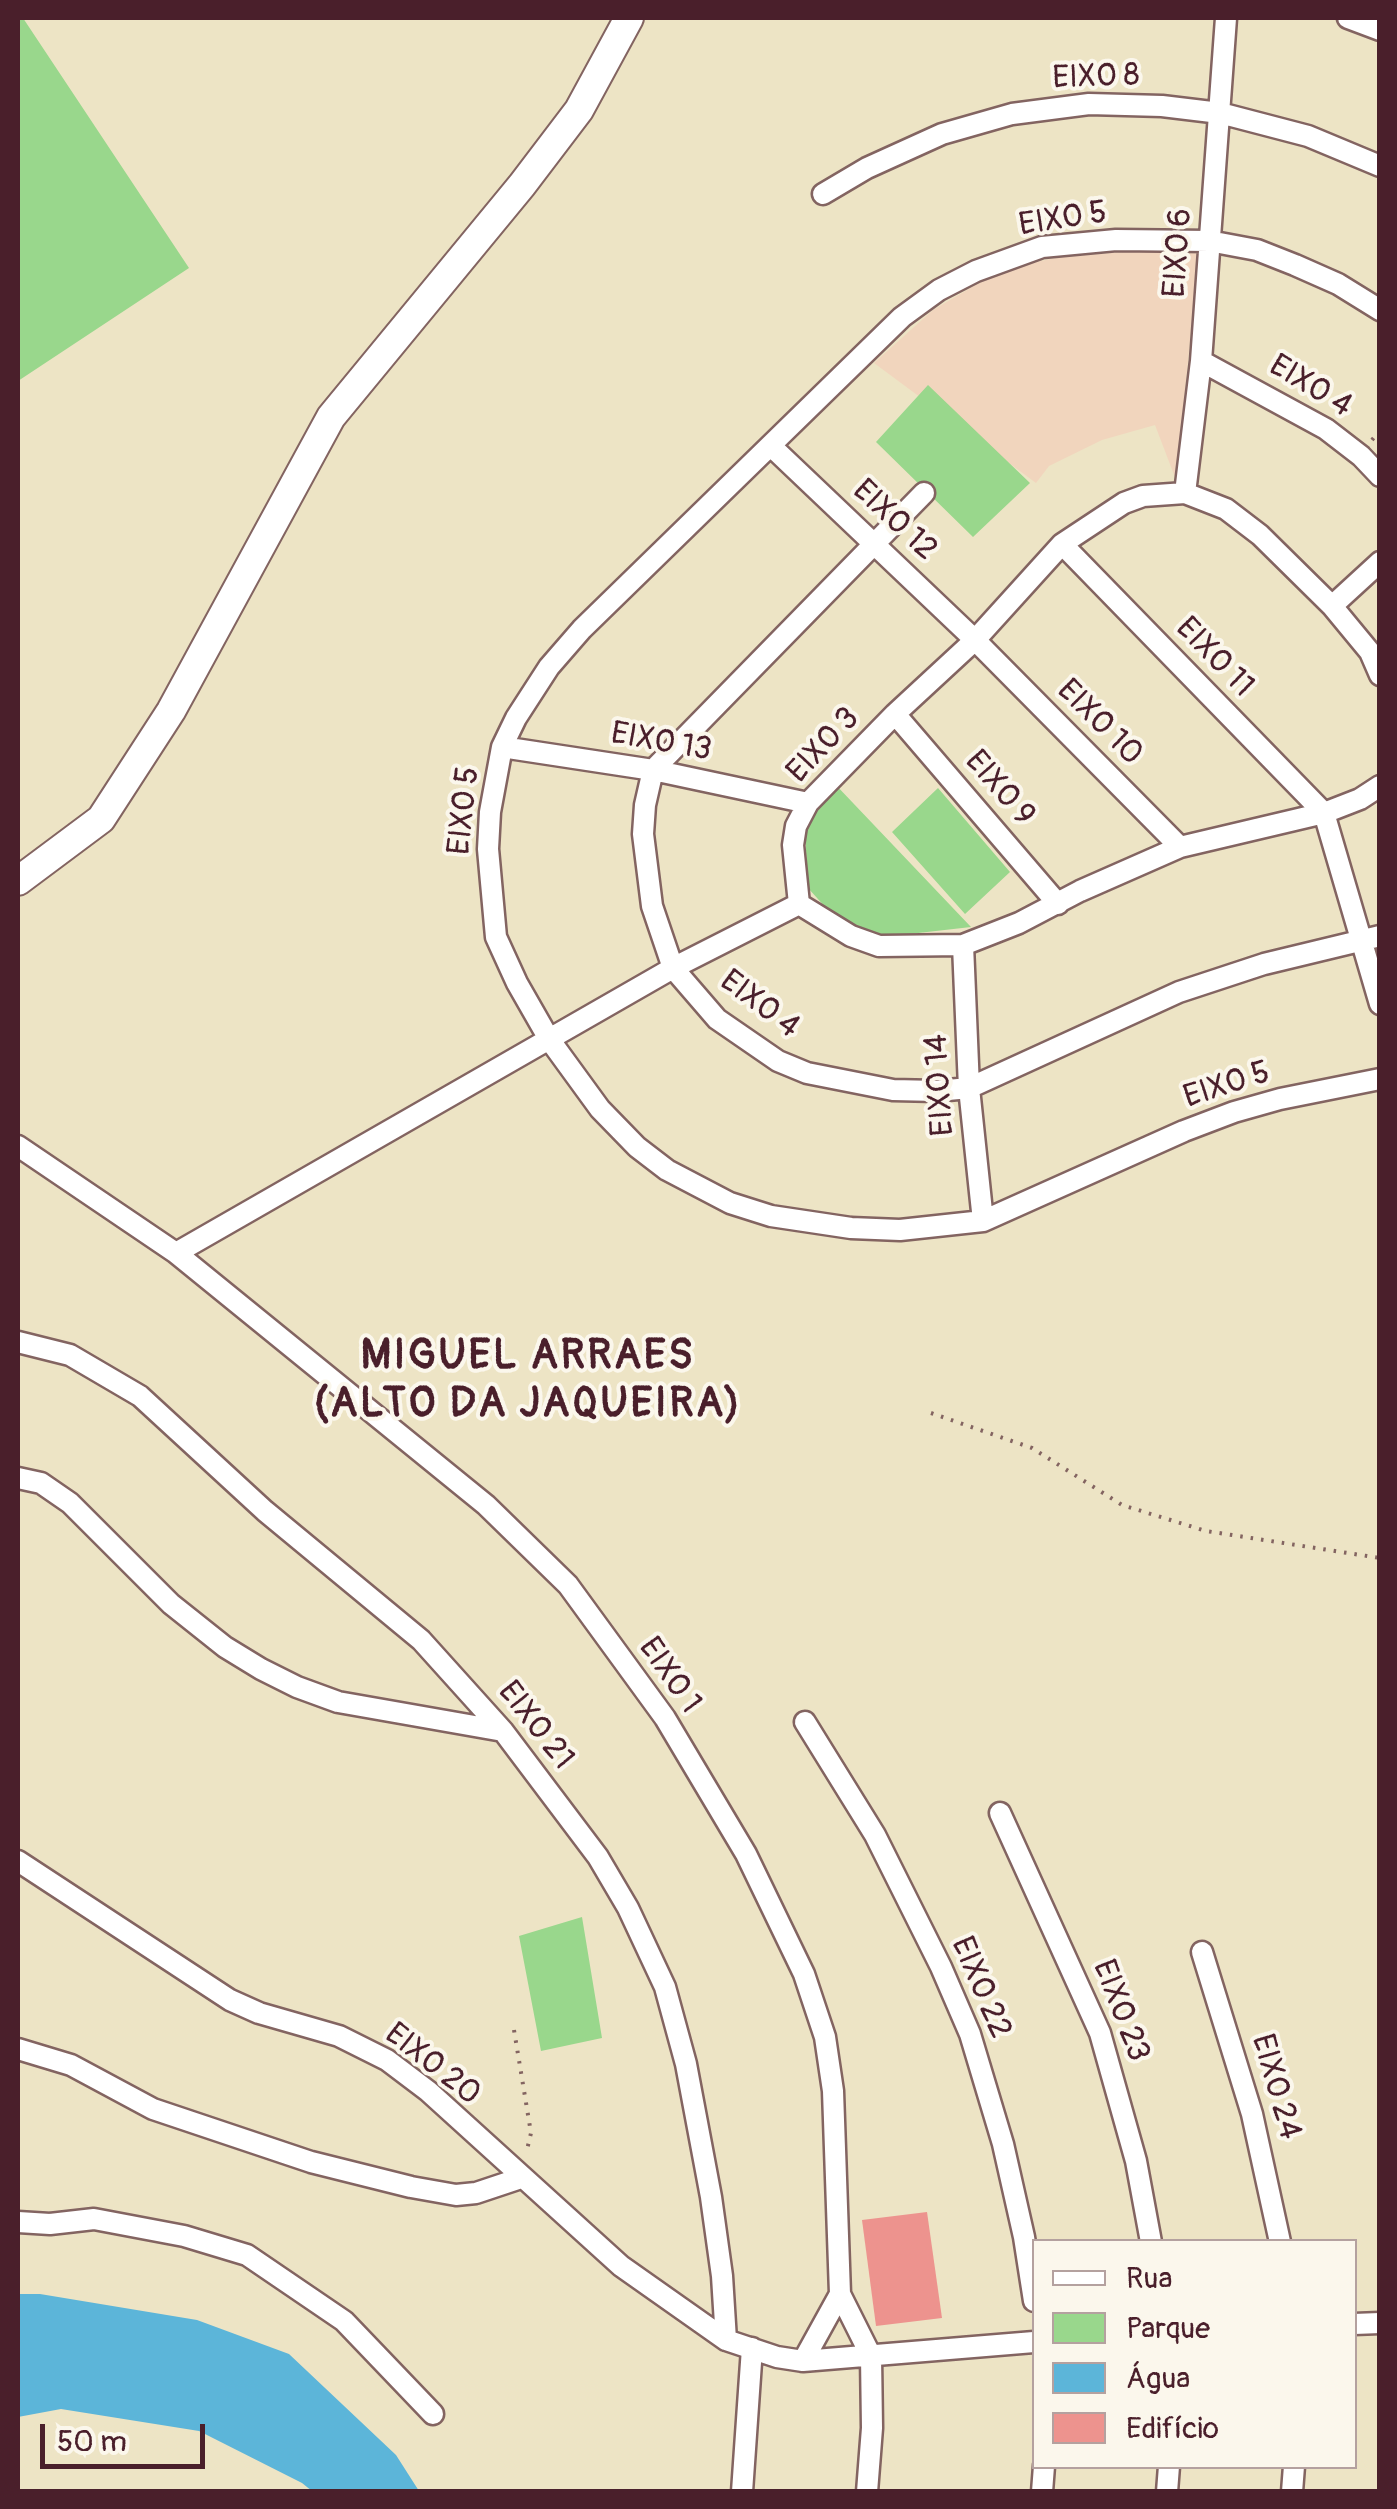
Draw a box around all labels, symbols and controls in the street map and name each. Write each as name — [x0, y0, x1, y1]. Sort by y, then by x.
street label: EIXO 8 — [1052, 57, 1140, 99]
street label: EIXO 5 — [1016, 194, 1110, 246]
street label: EIXO 6 — [1157, 207, 1201, 299]
street label: EIXO 4 — [1262, 347, 1358, 427]
street label: EIXO 12 — [844, 472, 944, 570]
street label: EIXO 11 — [1167, 610, 1261, 706]
street label: EIXO 10 — [1048, 672, 1150, 774]
street label: EIXO 3 — [780, 700, 868, 792]
street label: EIXO 13 — [608, 715, 714, 771]
street label: EIXO 9 — [956, 743, 1042, 835]
street label: EIXO 5 — [441, 765, 489, 857]
street label: EIXO 4 — [712, 963, 806, 1047]
street label: EIXO 14 — [918, 1033, 964, 1137]
street label: EIXO 5 — [1179, 1054, 1275, 1118]
district label: MIGUEL ARRAES (ALTO DA JAQUEIRA) — [314, 1332, 742, 1430]
street label: EIXO 1 — [629, 1631, 709, 1721]
street label: EIXO 21 — [489, 1674, 581, 1778]
street label: EIXO 22 — [941, 1931, 1019, 2045]
street label: EIXO 23 — [1083, 1955, 1157, 2067]
street label: EIXO 20 — [377, 2016, 487, 2114]
street label: EIXO 24 — [1242, 2030, 1308, 2144]
legend — [1032, 2239, 1357, 2469]
text: Rua — [1126, 2260, 1172, 2297]
text: Parque — [1126, 2310, 1210, 2347]
text: Água — [1126, 2360, 1190, 2397]
scale bar — [45, 2404, 210, 2466]
text: Edifício — [1126, 2410, 1219, 2447]
text: 50 m — [57, 2423, 127, 2460]

